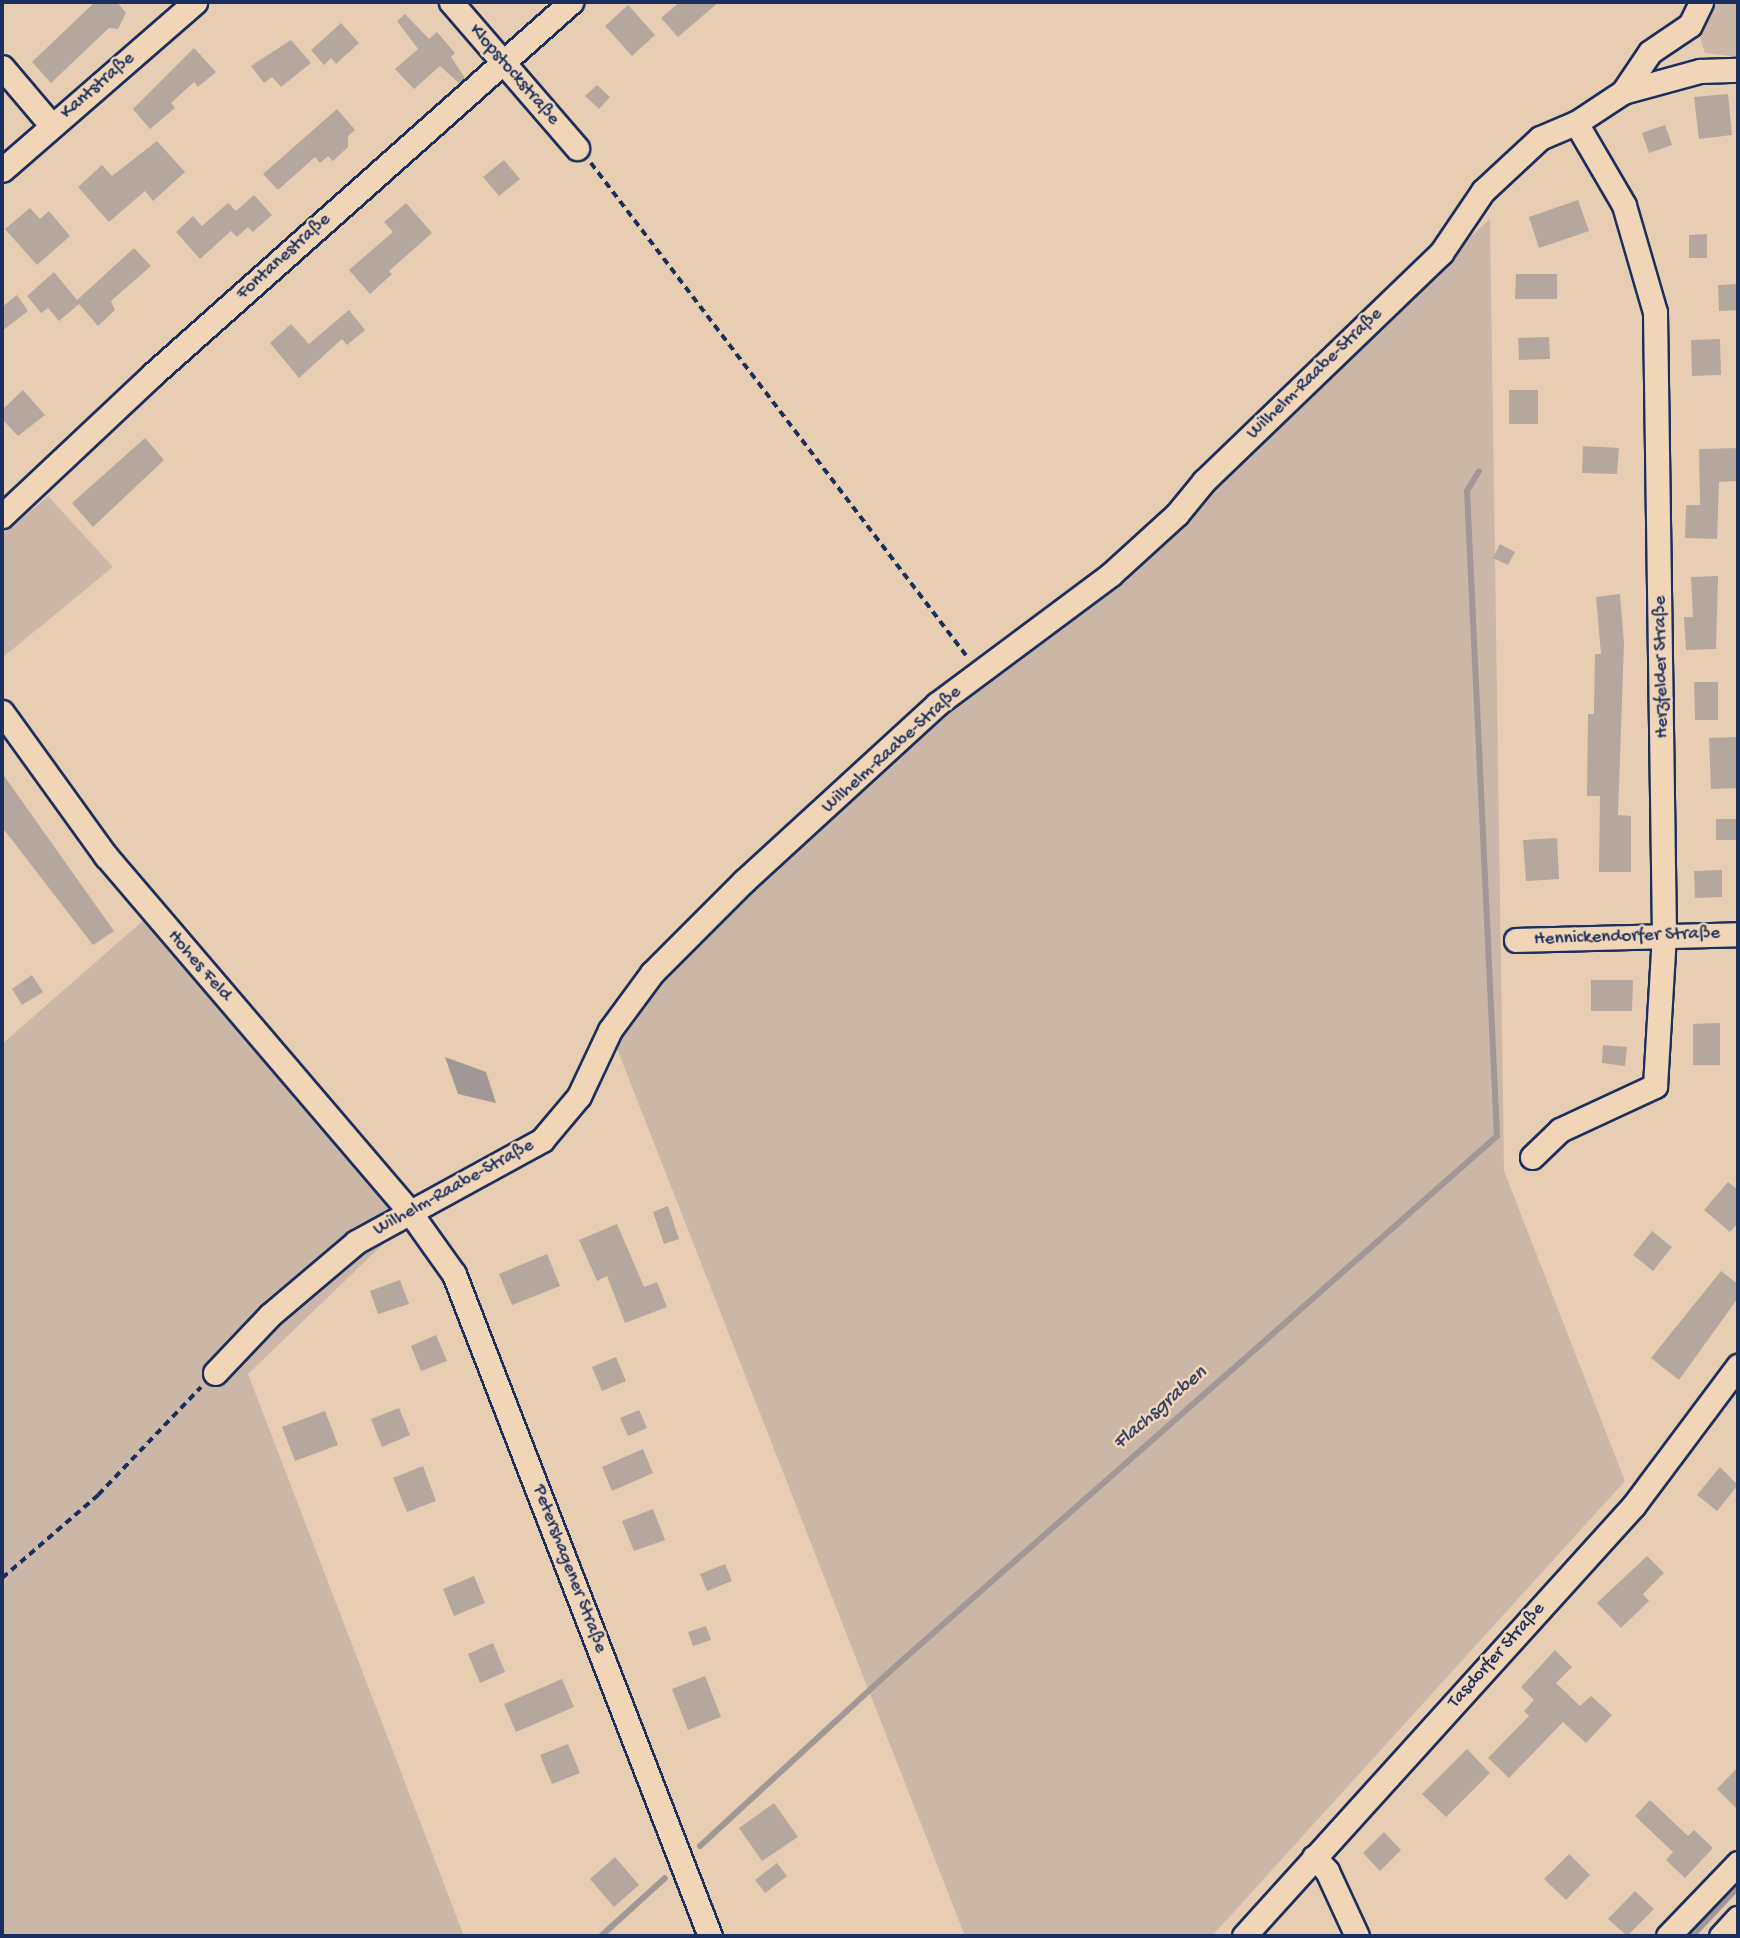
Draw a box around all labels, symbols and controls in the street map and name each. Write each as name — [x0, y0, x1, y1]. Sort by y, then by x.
street label: Klopstockstraße — [464, 20, 564, 130]
street label: Kantstraße — [56, 47, 140, 125]
street label: Fontanestraße — [232, 209, 336, 305]
street label: Wilhelm-Raabe-Straße — [1242, 303, 1388, 445]
street label: Herzfelder Straße — [1649, 595, 1675, 739]
street label: Wilhelm-Raabe-Straße — [817, 681, 967, 819]
street label: Hennickendorfer Straße — [1533, 922, 1721, 952]
street label: Hohes Feld — [162, 926, 236, 1006]
street label: Wilhelm-Raabe-Straße — [370, 1134, 538, 1242]
water label: Flachsgraben — [1109, 1361, 1213, 1457]
street label: Petershagener Straße — [526, 1482, 612, 1656]
street label: Tasdorfer Straße — [1443, 1598, 1551, 1714]

